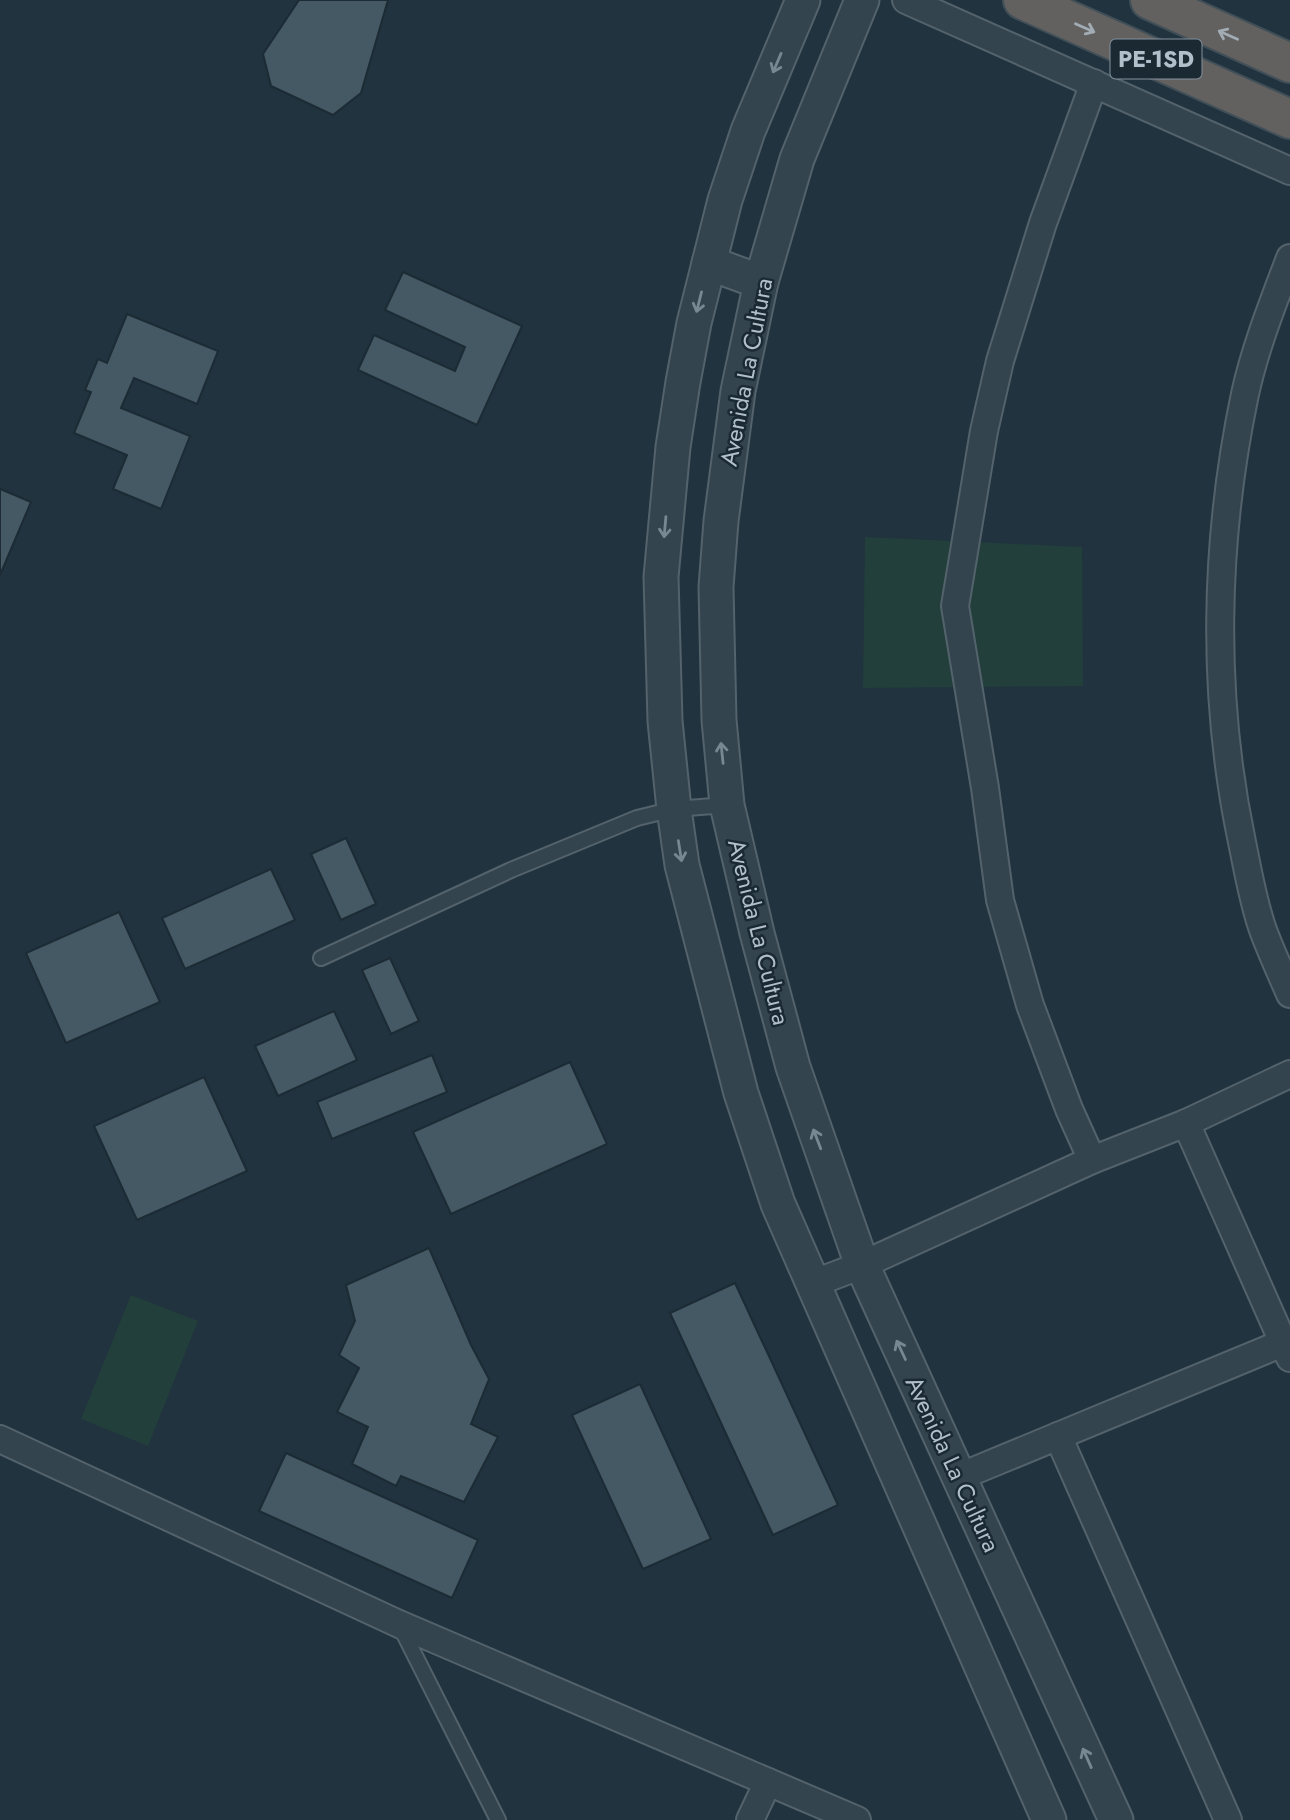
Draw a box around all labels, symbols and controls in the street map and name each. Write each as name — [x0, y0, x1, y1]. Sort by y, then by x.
one-way arrow — [1074, 22, 1095, 35]
one-way arrow — [1218, 28, 1239, 41]
road number: PE-1SD — [1110, 40, 1202, 78]
one-way arrow — [770, 52, 783, 73]
street label: Avenida La Cultura — [711, 275, 781, 469]
one-way arrow — [692, 290, 705, 313]
one-way arrow — [658, 515, 671, 537]
one-way arrow — [716, 742, 729, 764]
street label: Avenida La Cultura — [719, 835, 799, 1029]
one-way arrow — [674, 839, 687, 862]
one-way arrow — [810, 1129, 822, 1151]
one-way arrow — [894, 1340, 907, 1362]
street label: Avenida La Cultura — [897, 1370, 1009, 1558]
one-way arrow — [1080, 1748, 1093, 1769]

